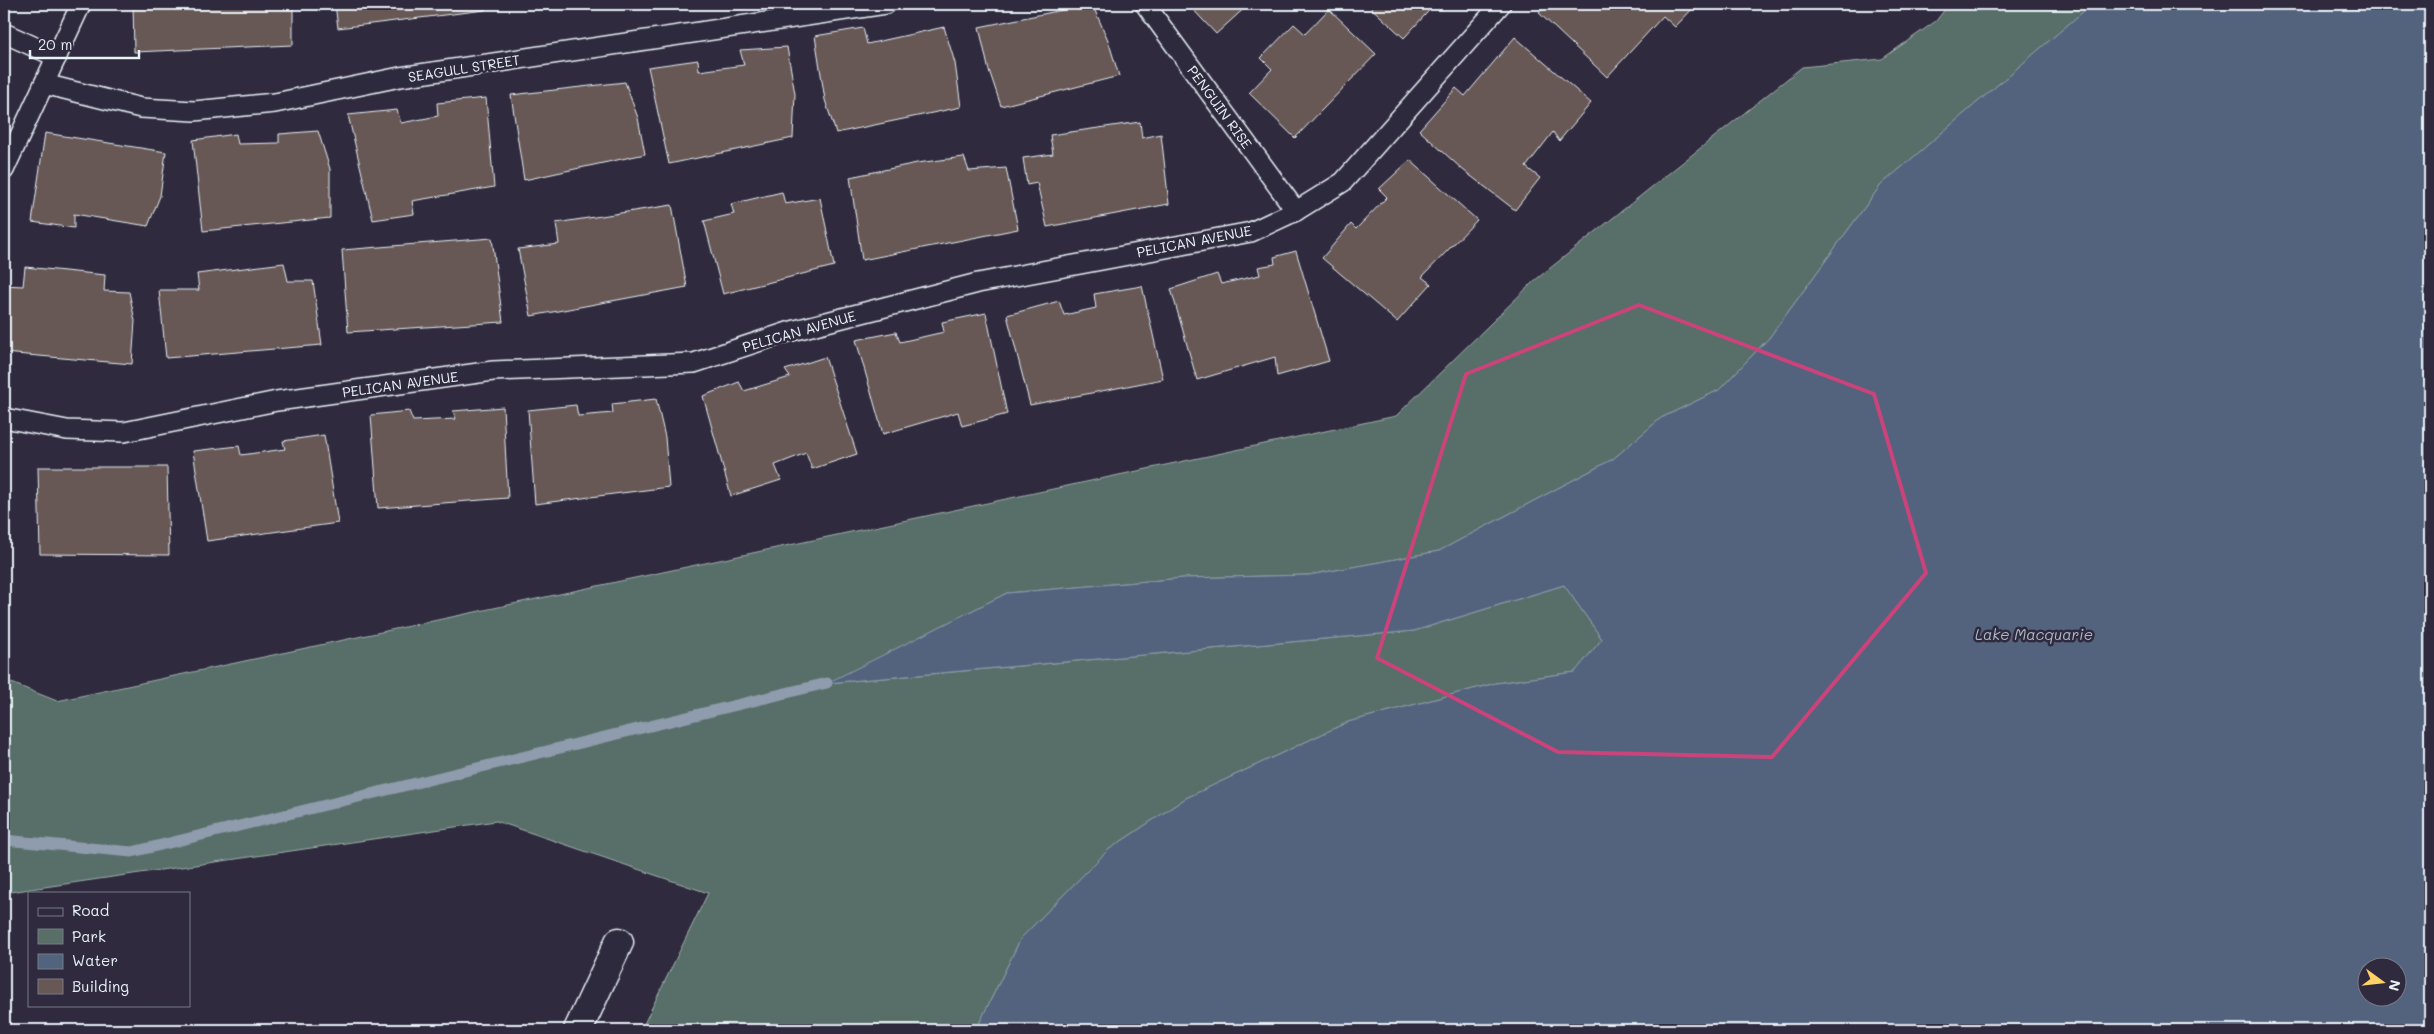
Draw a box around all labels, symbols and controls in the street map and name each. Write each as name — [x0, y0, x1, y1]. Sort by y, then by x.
scale bar — [30, 28, 139, 60]
text: 20 m — [38, 34, 72, 54]
street label: SEAGULL STREET — [407, 50, 521, 86]
street label: PENGUIN RISE — [1183, 62, 1257, 152]
street label: PELICAN AVENUE — [1135, 221, 1253, 261]
street label: PELICAN AVENUE — [740, 306, 858, 356]
street label: PELICAN AVENUE — [341, 366, 459, 402]
water label: Lake Macquarie — [1975, 624, 2093, 644]
legend — [28, 892, 190, 1006]
text: Road — [72, 900, 109, 920]
text: Park — [72, 926, 106, 946]
text: Water — [72, 950, 118, 970]
north arrow — [2356, 956, 2406, 1006]
text: Building — [72, 976, 129, 996]
text: N — [2384, 978, 2406, 993]

